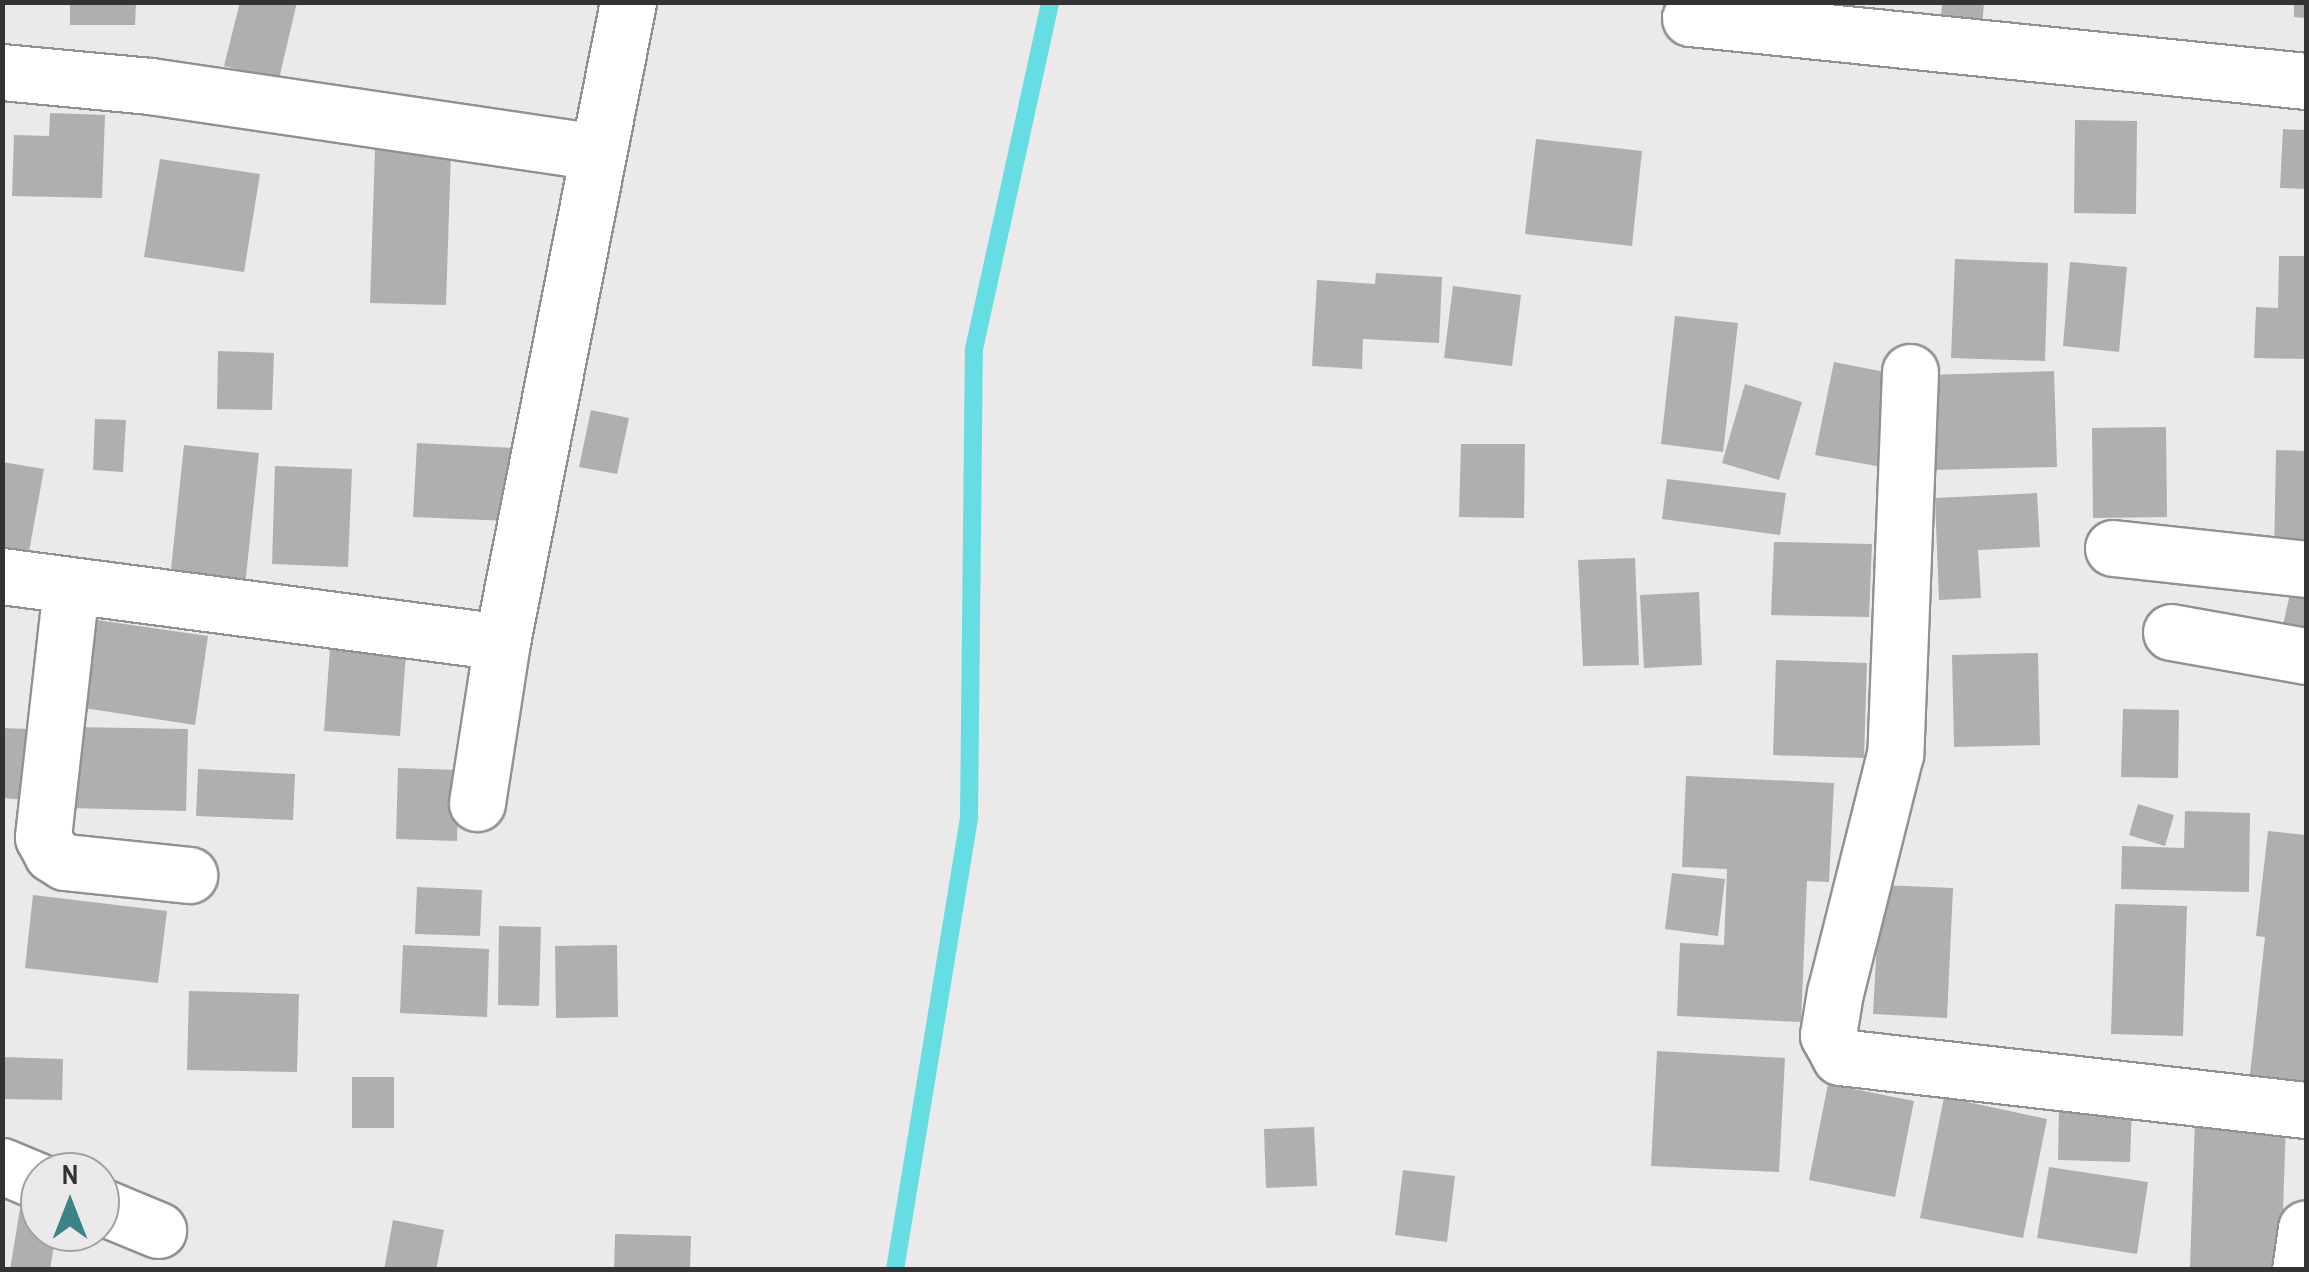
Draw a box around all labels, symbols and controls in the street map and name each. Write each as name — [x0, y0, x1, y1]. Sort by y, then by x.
north arrow — [20, 1152, 120, 1252]
text: N — [62, 1155, 78, 1193]

